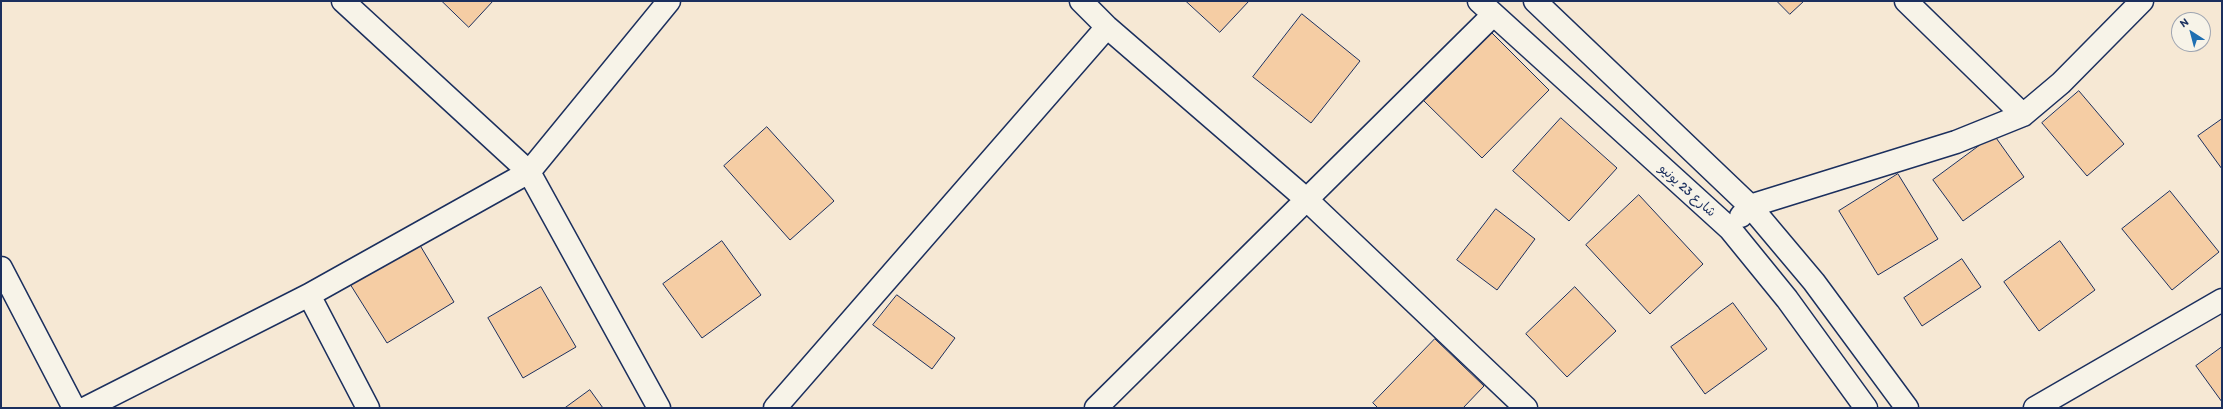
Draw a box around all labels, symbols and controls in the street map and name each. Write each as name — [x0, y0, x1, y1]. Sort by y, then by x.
north arrow — [2171, 12, 2211, 52]
text: N — [2177, 15, 2191, 30]
street label: شارع 23 يونيو — [1655, 161, 1719, 221]

